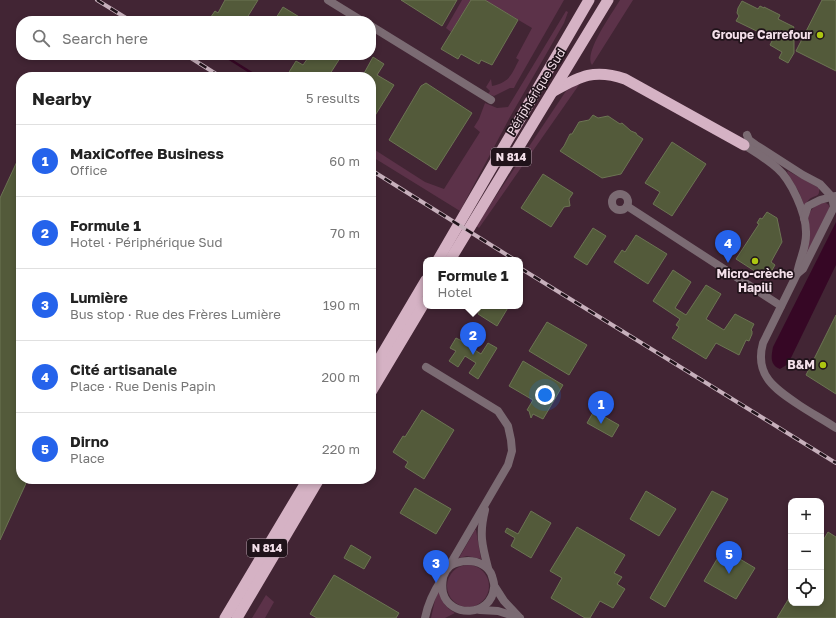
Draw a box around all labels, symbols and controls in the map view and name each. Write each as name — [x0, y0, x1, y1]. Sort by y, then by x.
search box — [16, 16, 376, 60]
icon: search — [30, 27, 52, 49]
place label: Groupe Carrefour — [712, 27, 812, 42]
text: Search here — [62, 29, 148, 47]
marker: Groupe Carrefour — [815, 30, 825, 40]
street label: Périphérique Sud — [503, 46, 568, 138]
text: Nearby — [32, 88, 92, 109]
text: 5 results — [306, 90, 360, 106]
text: MaxiCoffee Business — [70, 144, 224, 162]
road number: N 814 — [491, 148, 531, 166]
text: 1 — [42, 153, 48, 169]
text: 60 m — [329, 153, 360, 169]
text: Office — [70, 162, 107, 178]
text: Formule 1 — [70, 216, 141, 234]
text: 2 — [41, 225, 49, 241]
text: 70 m — [330, 225, 360, 241]
pin: 4 — [715, 230, 741, 263]
text: Hotel · Périphérique Sud — [70, 234, 222, 250]
marker: Micro-crèche Hapili — [750, 256, 760, 266]
popup — [423, 257, 523, 309]
text: Formule 1 — [438, 266, 508, 284]
place label: Micro-crèche Hapili — [717, 266, 793, 295]
text: Hotel — [438, 284, 472, 300]
text: Lumière — [70, 288, 128, 306]
text: 3 — [41, 297, 49, 313]
text: 190 m — [323, 297, 360, 313]
text: Bus stop · Rue des Frères Lumière — [70, 306, 281, 322]
pin: 2 — [460, 322, 486, 355]
place label: B&M — [787, 357, 815, 372]
text: Cité artisanale — [70, 360, 177, 378]
marker: B&M — [818, 360, 828, 370]
text: 4 — [41, 369, 49, 385]
text: 200 m — [322, 369, 360, 385]
text: Place · Rue Denis Papin — [70, 378, 216, 394]
your location — [535, 385, 555, 405]
pin: 1 — [588, 391, 614, 424]
text: Dirno — [70, 432, 109, 450]
text: 5 — [41, 441, 49, 457]
text: 220 m — [322, 441, 360, 457]
text: Place — [70, 450, 105, 466]
map controls — [788, 498, 824, 606]
button: + — [788, 498, 824, 534]
button: − — [788, 534, 824, 570]
road number: N 814 — [247, 539, 287, 557]
pin: 5 — [716, 541, 742, 574]
pin: 3 — [423, 550, 449, 583]
button: locate — [788, 570, 824, 606]

